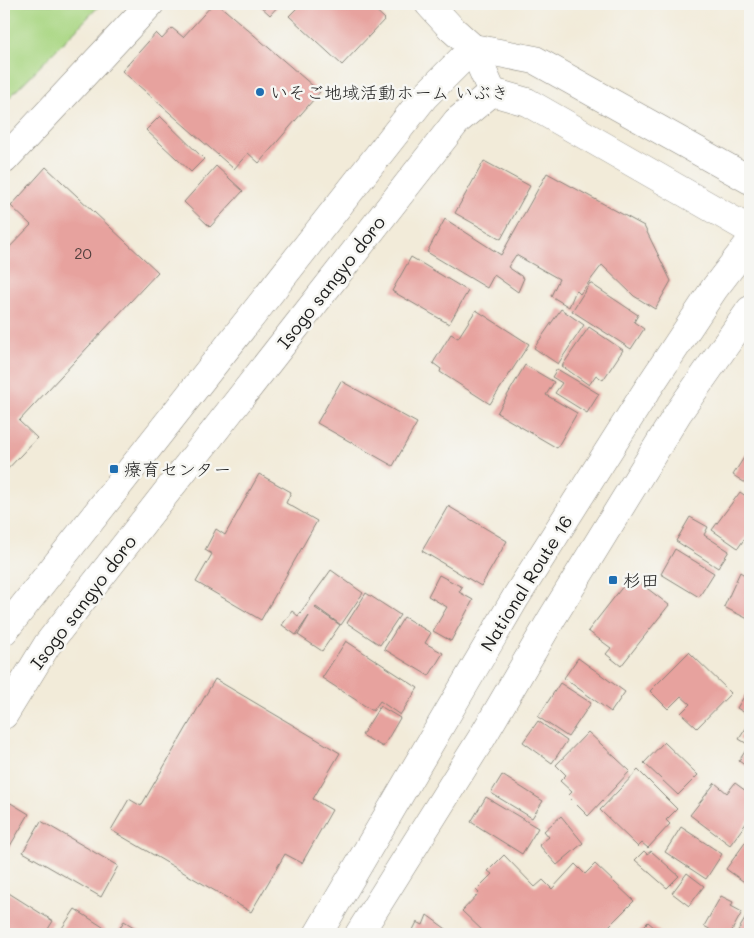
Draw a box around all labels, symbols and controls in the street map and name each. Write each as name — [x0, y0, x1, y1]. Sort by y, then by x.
place label: いそご地域活動ホーム いぶき — [270, 80, 509, 104]
marker: いそご地域活動ホーム いぶき — [254, 86, 266, 98]
street label: Isogo sangyo doro — [272, 210, 391, 353]
house number: 20 — [74, 243, 92, 263]
place label: 療育センター — [124, 457, 231, 481]
marker: 療育センター — [108, 463, 120, 475]
street label: National Route 16 — [475, 511, 577, 655]
street label: Isogo sangyo doro — [25, 530, 142, 674]
place label: 杉田 — [623, 568, 659, 592]
marker: 杉田 — [607, 574, 619, 586]

